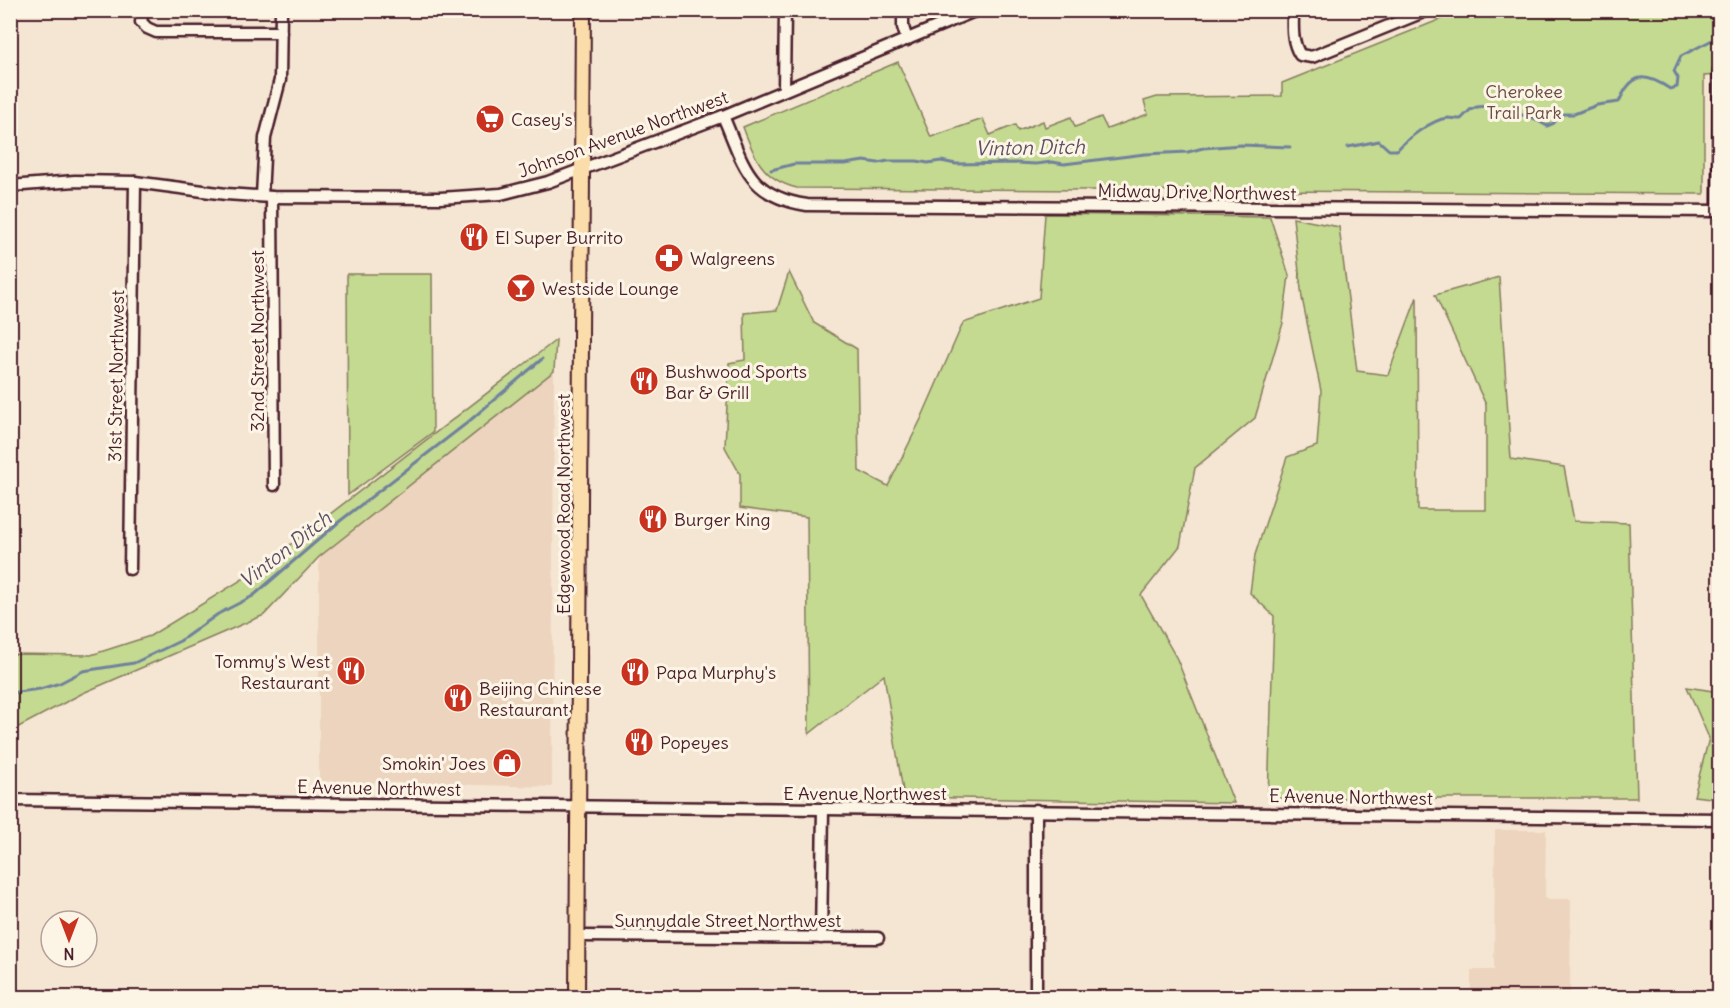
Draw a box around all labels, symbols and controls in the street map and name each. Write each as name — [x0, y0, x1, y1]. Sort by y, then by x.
park label: Cherokee Trail Park — [1485, 80, 1563, 124]
street label: Johnson Avenue Northwest — [515, 85, 731, 183]
supermarket icon: Casey's — [474, 103, 506, 135]
place label: Casey's — [511, 108, 573, 131]
water label: Vinton Ditch — [975, 134, 1086, 160]
street label: Midway Drive Northwest — [1097, 179, 1297, 205]
restaurant icon: El Super Burrito — [458, 221, 490, 253]
place label: El Super Burrito — [495, 226, 623, 249]
pharmacy icon: Walgreens — [653, 242, 685, 274]
place label: Walgreens — [690, 247, 775, 270]
street label: 32nd Street Northwest — [246, 250, 269, 432]
bar icon: Westside Lounge — [505, 272, 537, 304]
place label: Westside Lounge — [542, 277, 679, 300]
street label: 31st Street Northwest — [103, 290, 129, 462]
place label: Bushwood Sports Bar & Grill — [665, 360, 807, 404]
restaurant icon: Bushwood Sports Bar & Grill — [628, 365, 660, 397]
street label: Edgewood Road Northwest — [552, 394, 575, 614]
restaurant icon: Burger King — [637, 503, 669, 535]
water label: Vinton Ditch — [234, 505, 336, 593]
place label: Burger King — [674, 508, 770, 531]
place label: Tommy's West Restaurant — [214, 650, 330, 694]
restaurant icon: Tommy's West Restaurant — [335, 655, 367, 687]
restaurant icon: Papa Murphy's — [619, 656, 651, 688]
place label: Papa Murphy's — [656, 661, 776, 684]
place label: Beijing Chinese Restaurant — [479, 677, 602, 721]
restaurant icon: Beijing Chinese Restaurant — [442, 682, 474, 714]
restaurant icon: Popeyes — [623, 726, 655, 758]
place label: Popeyes — [660, 731, 729, 754]
shop icon: Smokin' Joes — [491, 747, 523, 779]
place label: Smokin' Joes — [382, 752, 486, 775]
street label: E Avenue Northwest — [297, 775, 461, 801]
street label: E Avenue Northwest — [783, 782, 947, 805]
street label: E Avenue Northwest — [1269, 784, 1433, 810]
north arrow — [39, 909, 99, 969]
street label: Sunnydale Street Northwest — [615, 909, 841, 932]
text: N — [63, 944, 75, 964]

